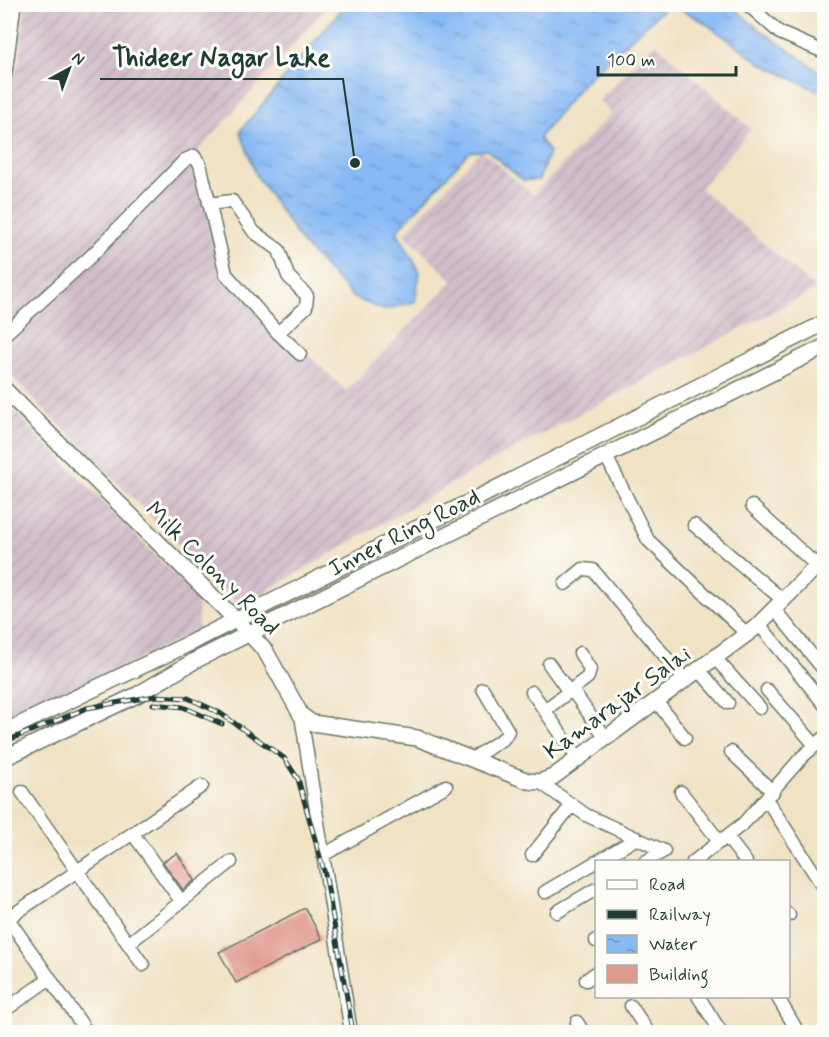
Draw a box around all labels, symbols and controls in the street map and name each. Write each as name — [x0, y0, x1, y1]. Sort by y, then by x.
callout: Thideer Nagar Lake — [100, 35, 343, 79]
north arrow — [39, 39, 99, 99]
scale bar — [598, 39, 736, 77]
text: Thideer Nagar Lake — [112, 42, 330, 79]
text: N — [67, 47, 89, 70]
text: 100 m — [607, 49, 655, 73]
street label: Inner Ring Road — [324, 482, 487, 587]
street label: Milk Colony Road — [138, 495, 286, 643]
street label: Kamarajar Salai — [538, 639, 698, 767]
legend — [595, 860, 790, 998]
text: Road — [649, 873, 685, 897]
text: Railway — [649, 903, 711, 927]
text: Water — [649, 933, 698, 957]
text: Building — [649, 963, 709, 989]

